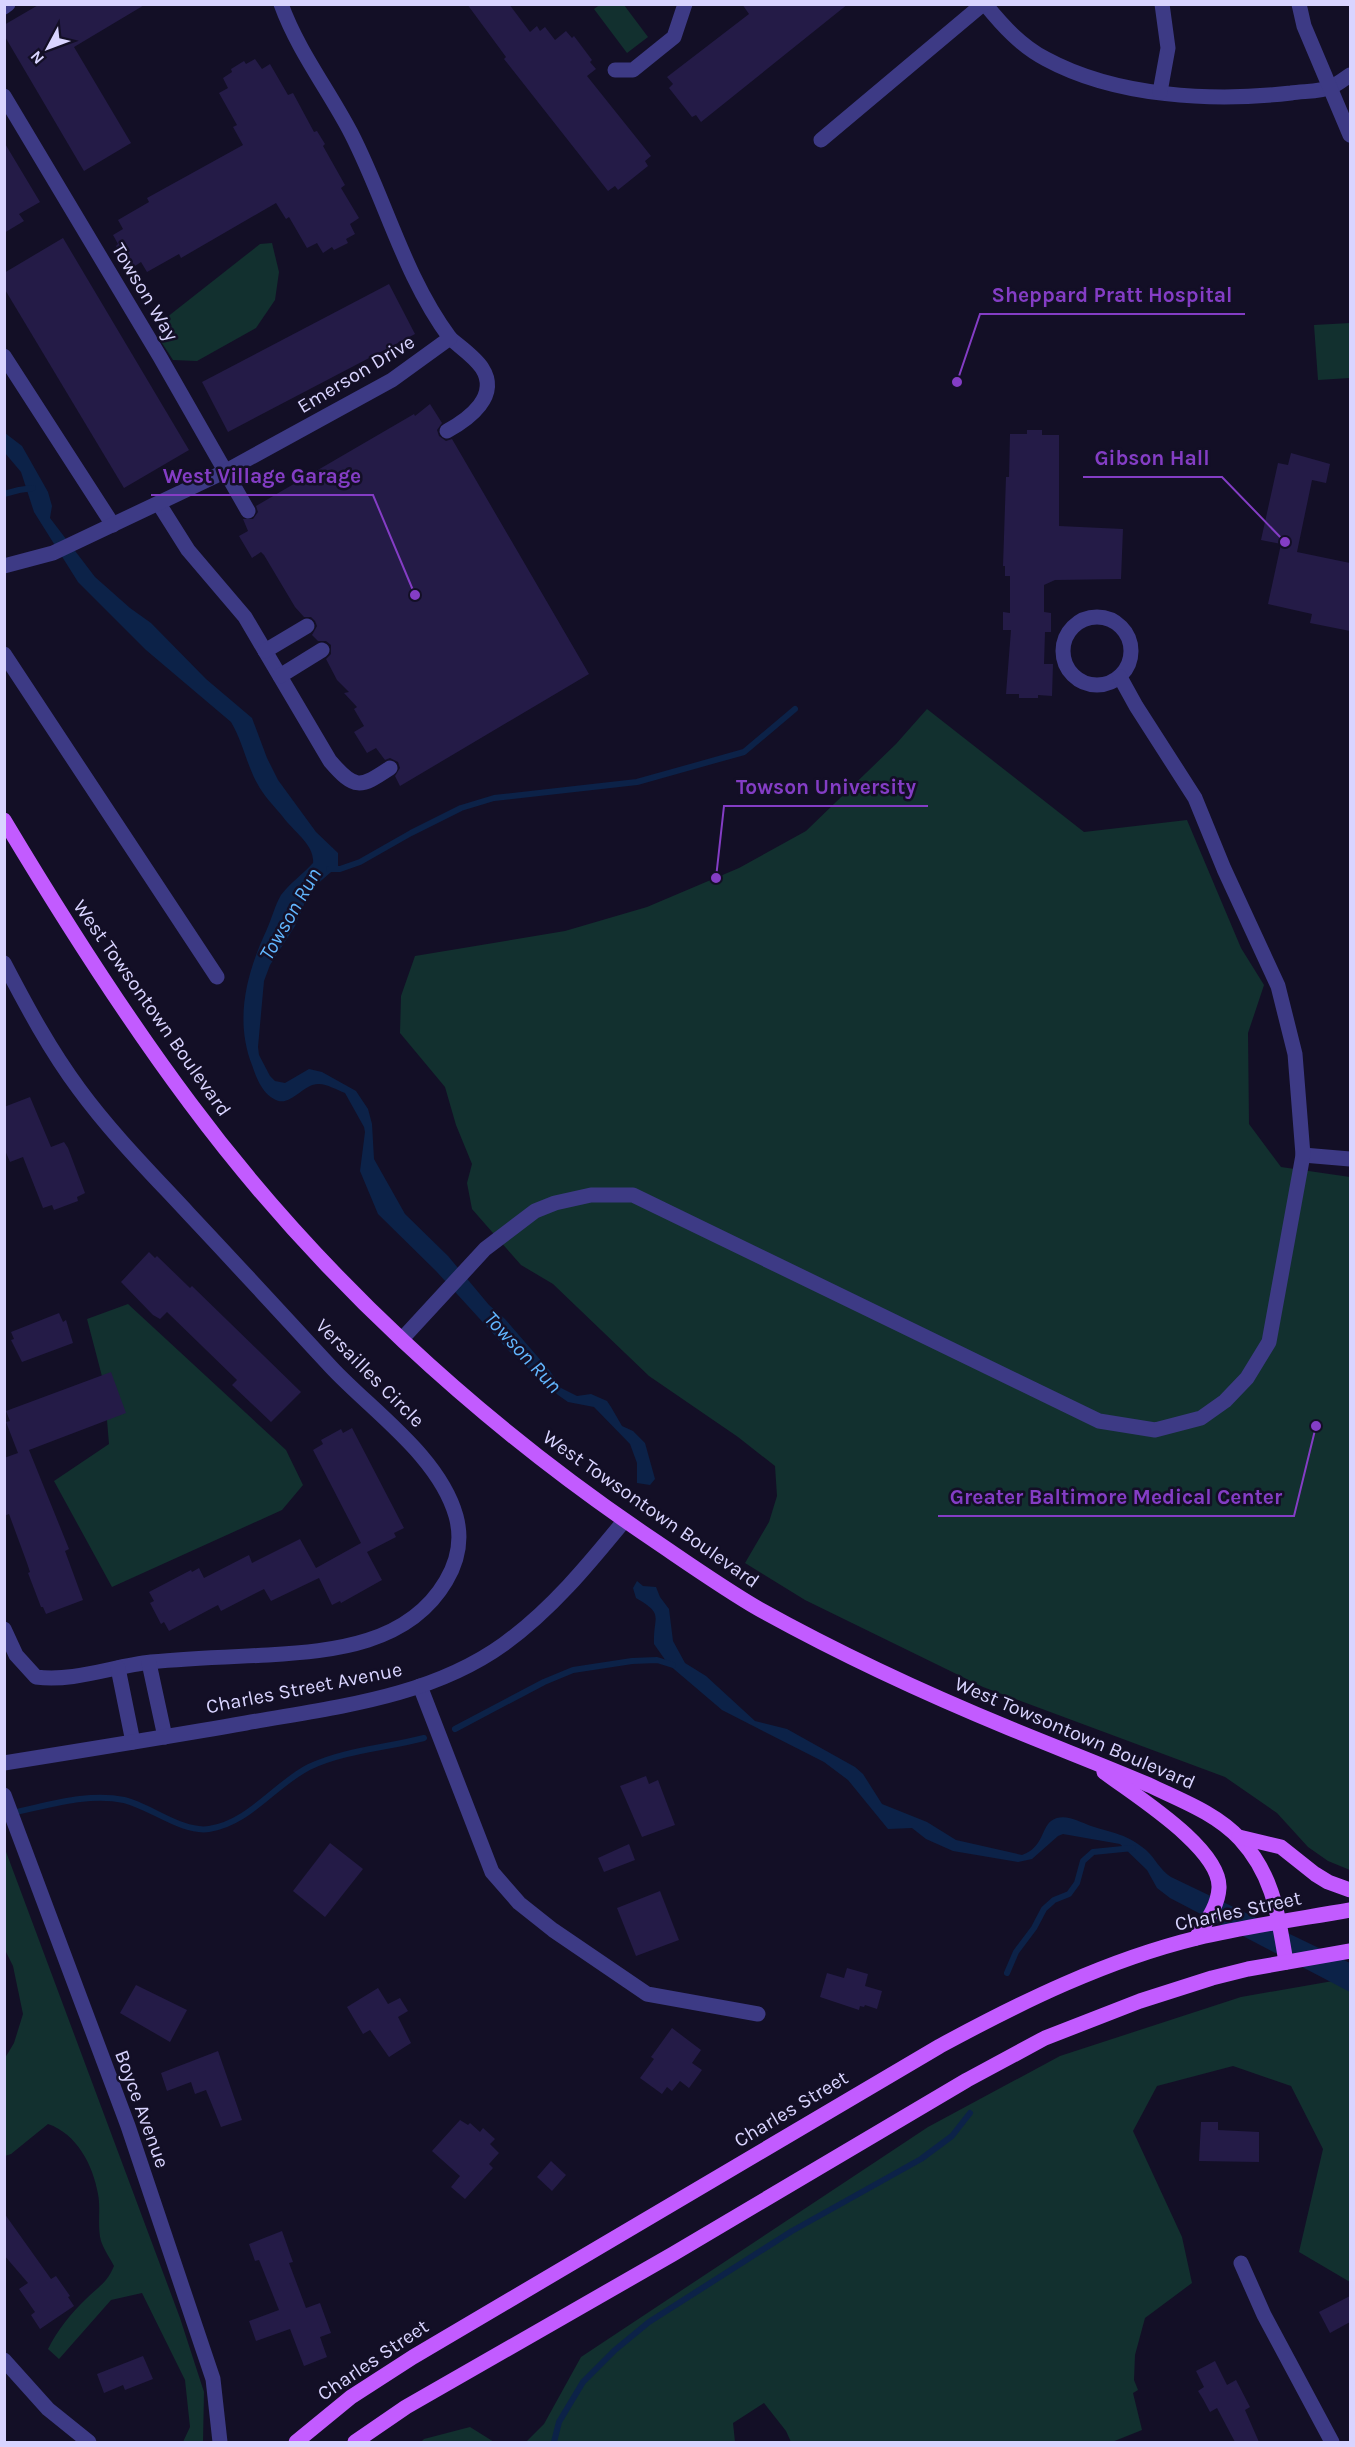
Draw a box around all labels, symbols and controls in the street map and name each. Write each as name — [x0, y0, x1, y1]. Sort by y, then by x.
north arrow — [18, 18, 78, 78]
text: N — [26, 47, 48, 68]
street label: Towson Way — [107, 239, 183, 345]
callout: Sheppard Pratt Hospital — [980, 275, 1245, 314]
text: Sheppard Pratt Hospital — [992, 283, 1233, 307]
street label: Emerson Drive — [293, 330, 419, 418]
callout: Gibson Hall — [1083, 438, 1222, 477]
text: Gibson Hall — [1094, 446, 1210, 470]
callout: West Village Garage — [151, 456, 373, 495]
text: West Village Garage — [163, 464, 361, 488]
callout: Towson University — [724, 767, 928, 806]
text: Towson University — [736, 775, 916, 799]
water label: Towson Run — [254, 864, 326, 964]
street label: West Towsontown Boulevard — [68, 895, 236, 1121]
water label: Towson Run — [479, 1306, 567, 1398]
street label: Versailles Circle — [311, 1314, 429, 1432]
street label: West Towsontown Boulevard — [538, 1425, 764, 1593]
callout: Greater Baltimore Medical Center — [938, 1477, 1294, 1516]
text: Greater Baltimore Medical Center — [950, 1485, 1283, 1509]
street label: Charles Street Avenue — [204, 1658, 404, 1718]
street label: West Towsontown Boulevard — [951, 1672, 1199, 1794]
street label: Charles Street — [1173, 1886, 1304, 1936]
street label: Boyce Avenue — [110, 2047, 174, 2171]
street label: Charles Street — [730, 2066, 852, 2152]
street label: Charles Street — [313, 2314, 433, 2405]

